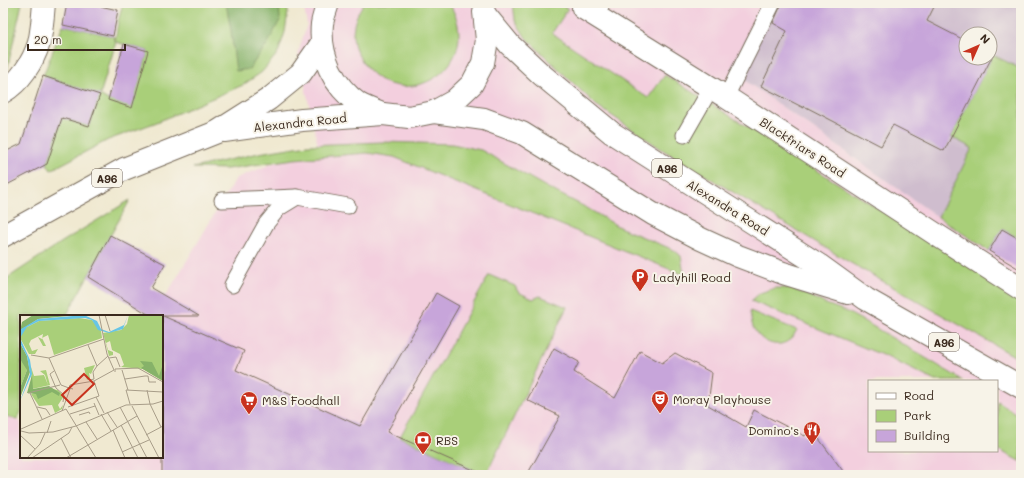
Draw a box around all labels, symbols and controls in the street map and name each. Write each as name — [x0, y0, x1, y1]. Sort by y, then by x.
scale bar — [28, 26, 125, 52]
north arrow — [958, 26, 998, 66]
text: N — [977, 30, 994, 47]
text: 20 m — [34, 31, 62, 47]
street label: Alexandra Road — [253, 109, 348, 135]
street label: Blackfriars Road — [757, 113, 849, 181]
road number: A96 — [652, 159, 682, 177]
road number: A96 — [92, 169, 122, 187]
street label: Alexandra Road — [684, 175, 772, 239]
parking icon: Ladyhill Road — [630, 267, 650, 292]
place label: Ladyhill Road — [653, 269, 731, 285]
inset map — [20, 315, 163, 458]
road number: A96 — [929, 333, 959, 351]
legend — [868, 380, 998, 452]
text: Road — [904, 387, 934, 403]
theatre icon: Moray Playhouse — [650, 389, 670, 414]
supermarket icon: M&S Foodhall — [239, 390, 259, 415]
place label: Moray Playhouse — [673, 391, 771, 407]
place label: M&S Foodhall — [262, 392, 340, 408]
text: Park — [904, 407, 931, 423]
restaurant icon: Domino's — [802, 420, 822, 445]
place label: Domino's — [748, 422, 799, 438]
text: Building — [904, 427, 950, 443]
bank icon: RBS — [413, 430, 433, 455]
place label: RBS — [436, 432, 458, 448]

